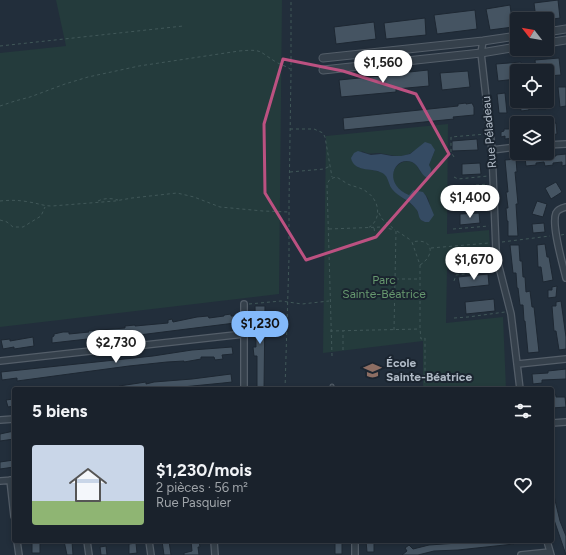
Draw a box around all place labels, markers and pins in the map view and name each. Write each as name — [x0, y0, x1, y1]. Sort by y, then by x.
pin: $1,560 — [350, 50, 416, 84]
pin: $1,400 — [437, 185, 503, 219]
pin: $1,670 — [441, 247, 507, 281]
pin: $1,230 — [227, 311, 293, 345]
pin: $2,730 — [83, 330, 149, 364]
place label: École Sainte-Béatrice — [386, 356, 472, 384]
school or university icon: École Sainte-Béatrice — [363, 360, 383, 380]

